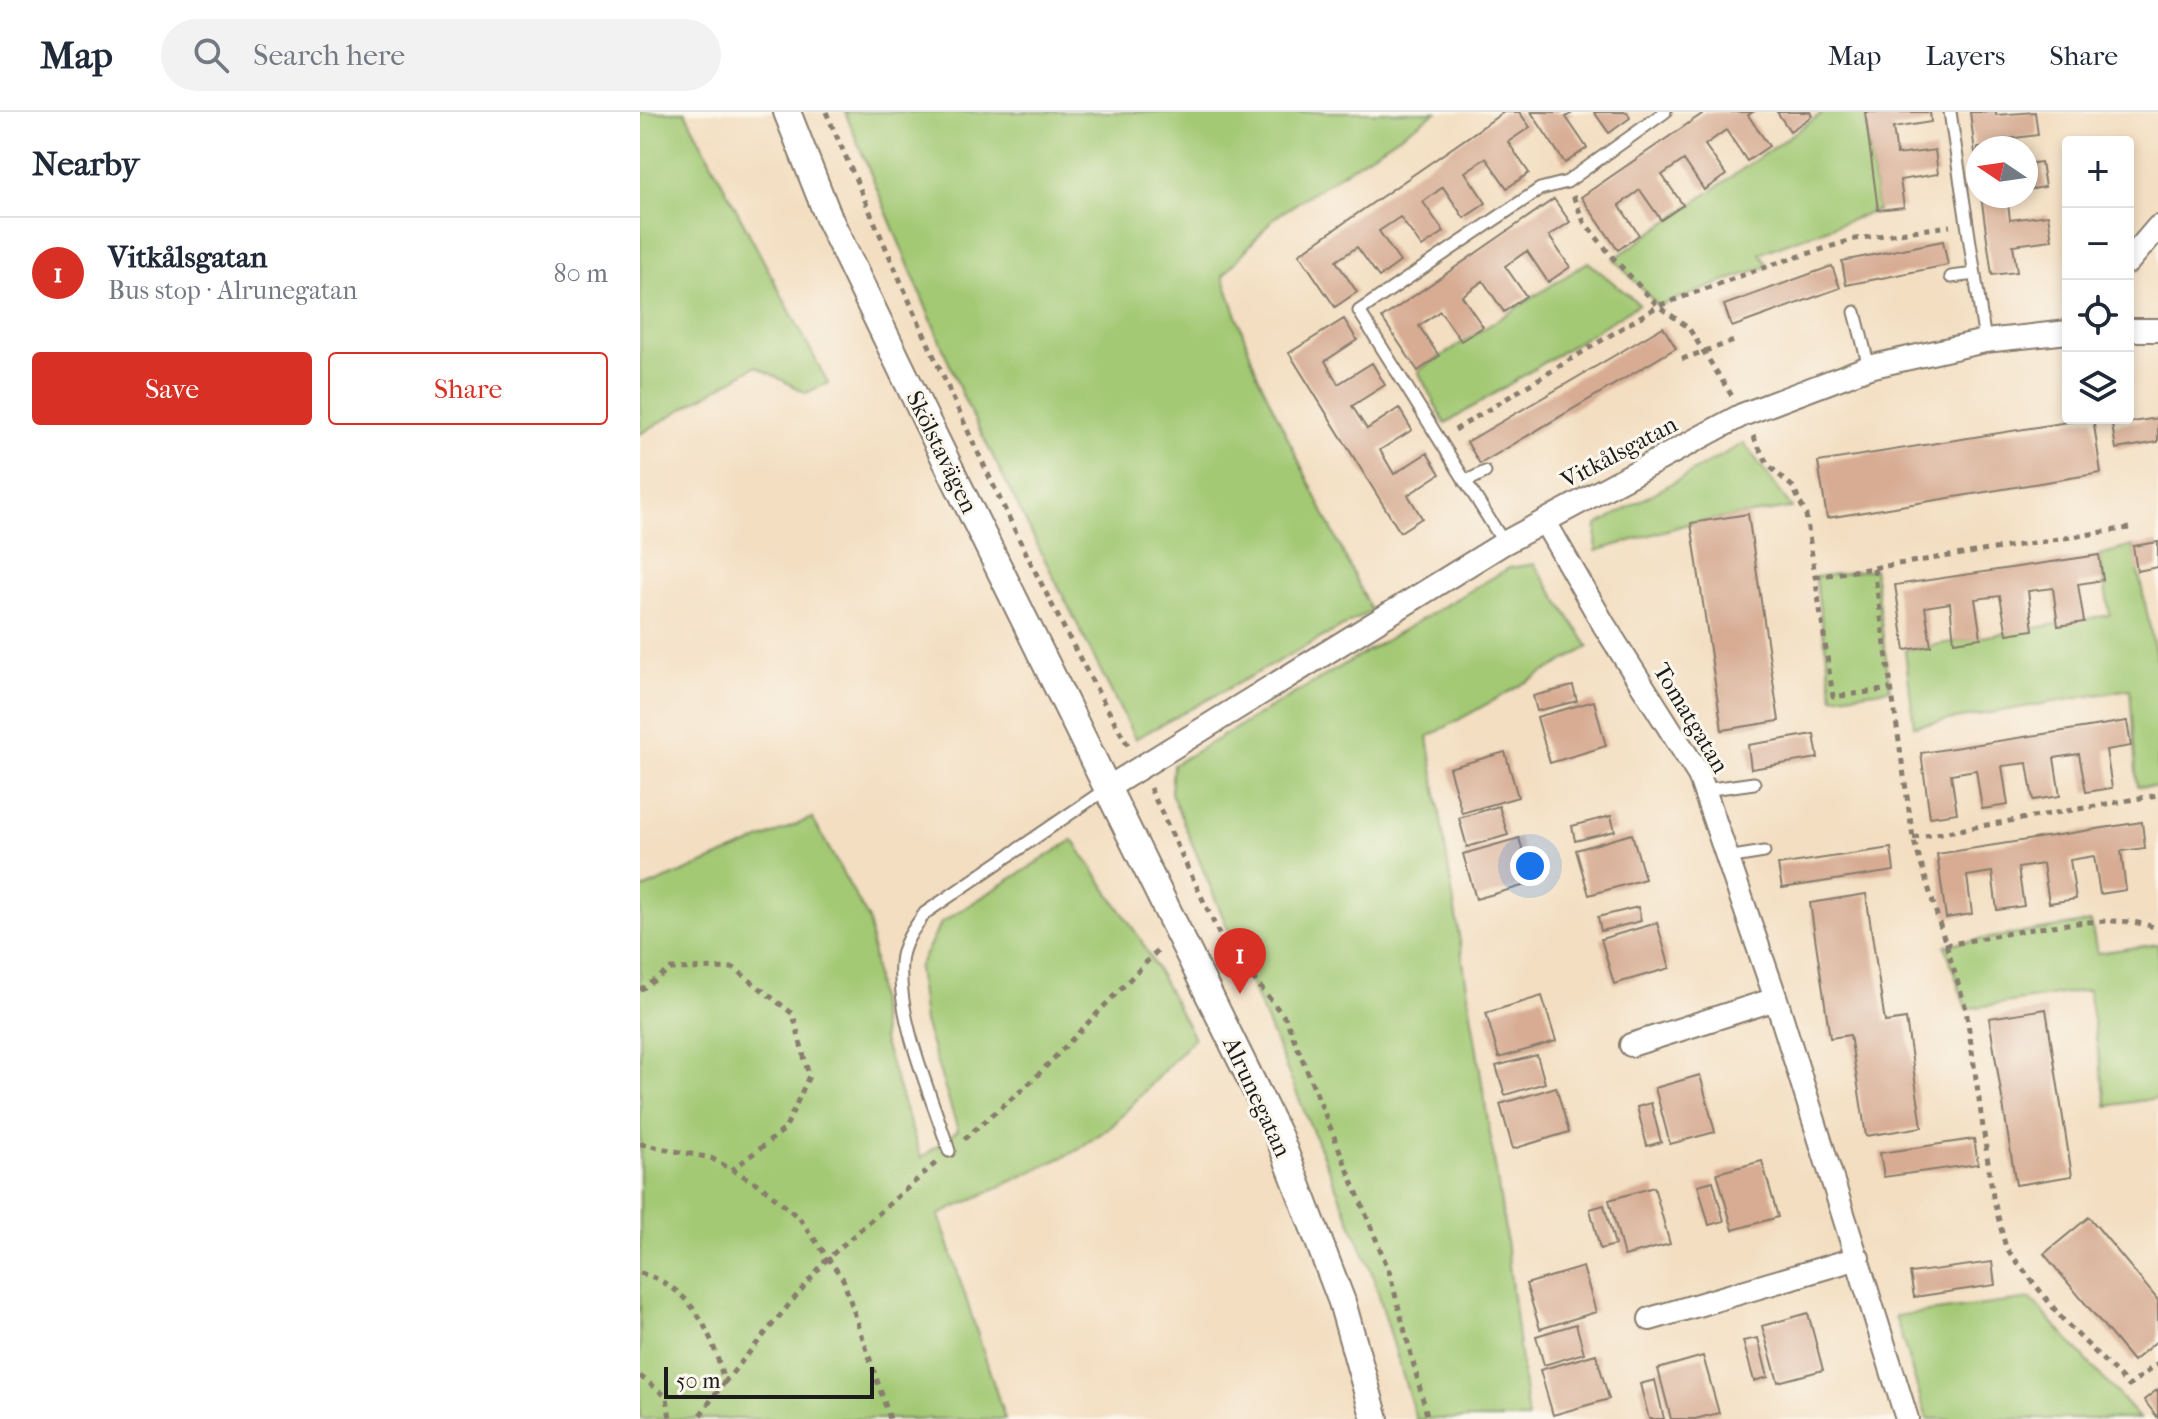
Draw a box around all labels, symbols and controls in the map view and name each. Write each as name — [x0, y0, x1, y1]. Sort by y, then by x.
search box — [161, 19, 721, 91]
text: Map — [40, 33, 113, 78]
icon: search — [189, 33, 233, 77]
text: Search here — [253, 38, 405, 73]
text: Map — [1828, 39, 1881, 72]
text: Layers — [1925, 39, 2005, 72]
text: Share — [2049, 39, 2118, 72]
north arrow — [1966, 136, 2038, 208]
map controls — [2062, 136, 2134, 424]
button: + — [2062, 136, 2134, 208]
text: Nearby — [32, 144, 139, 184]
button: − — [2062, 208, 2134, 280]
text: Vitkålsgatan — [108, 240, 267, 275]
text: 1 — [53, 258, 63, 289]
text: 80 m — [553, 258, 608, 289]
text: Bus stop · Alrunegatan — [108, 275, 357, 306]
button: locate — [2062, 280, 2134, 352]
button: Save — [32, 352, 312, 425]
button: Share — [328, 352, 608, 425]
button: layers — [2062, 352, 2134, 424]
street label: Skölstavägen — [900, 386, 984, 518]
street label: Vitkålsgatan — [1555, 410, 1682, 495]
street label: Tomatgatan — [1647, 658, 1735, 778]
your location — [1510, 846, 1550, 886]
pin: 1 — [1214, 928, 1266, 994]
street label: Alrunegatan — [1217, 1032, 1297, 1162]
scale bar — [664, 1363, 874, 1399]
text: 50 m — [676, 1368, 721, 1394]

